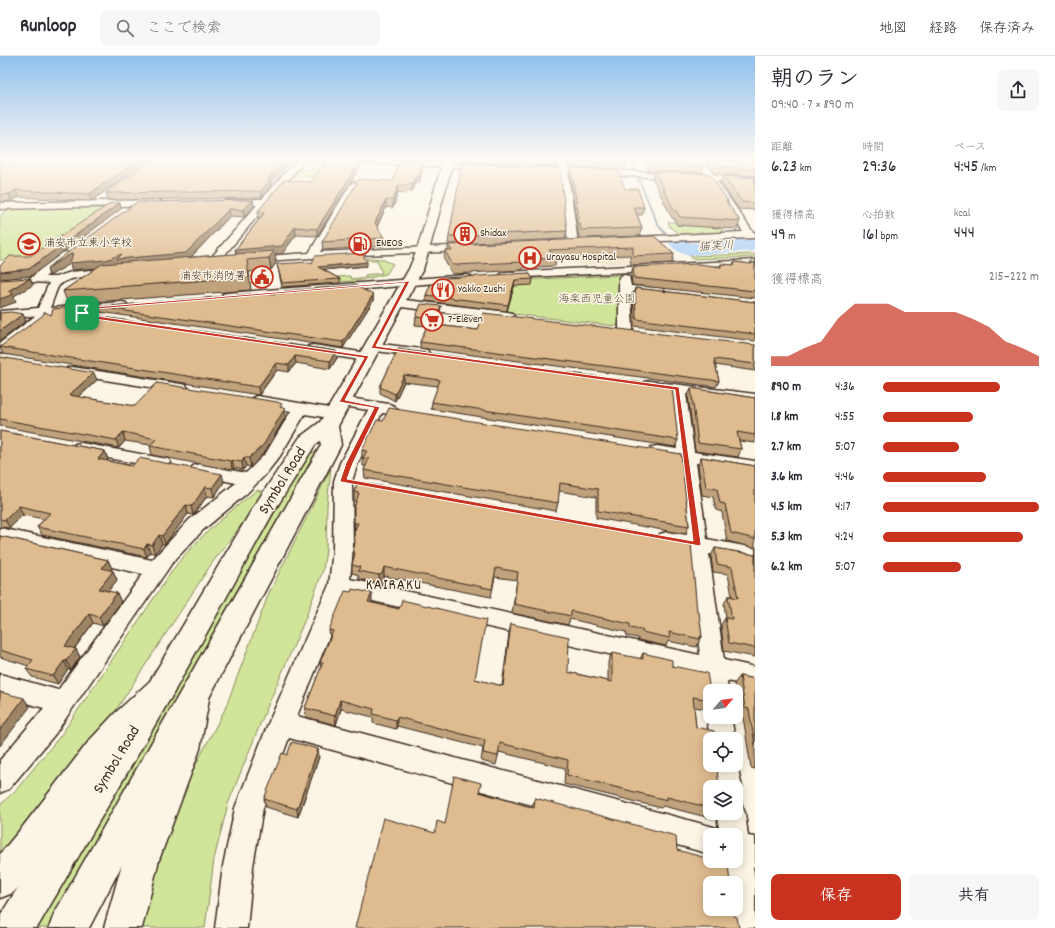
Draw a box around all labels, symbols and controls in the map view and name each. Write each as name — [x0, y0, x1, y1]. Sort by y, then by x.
search box — [100, 10, 380, 46]
text: Runloop — [20, 14, 76, 41]
icon: search — [114, 17, 136, 39]
text: ここで検索 — [146, 18, 221, 40]
text: 地図 — [879, 19, 907, 39]
text: 経路 — [929, 19, 957, 39]
text: 保存済み — [979, 19, 1035, 39]
text: 朝のラン — [771, 65, 859, 96]
button: share — [997, 69, 1039, 111]
text: 09:40 · 7 × 890 m — [771, 96, 854, 115]
text: 距離 — [771, 140, 793, 156]
text: 時間 — [862, 140, 884, 156]
text: ペース — [954, 140, 986, 156]
text: 6.23 — [771, 156, 797, 180]
text: 29:36 — [862, 156, 896, 180]
text: 4:45 — [954, 156, 978, 180]
text: km — [797, 161, 812, 177]
text: /km — [978, 161, 996, 177]
text: kcal — [954, 206, 970, 222]
text: 獲得標高 — [771, 208, 815, 224]
text: 心拍数 — [862, 208, 895, 224]
building icon: Shidax — [452, 221, 478, 247]
text: 444 — [954, 222, 975, 246]
text: 49 — [771, 224, 786, 248]
text: 161 — [862, 224, 878, 248]
place label: Shidax — [480, 226, 506, 242]
text: m — [786, 229, 796, 245]
text: bpm — [878, 229, 898, 245]
school or university icon: 浦安市立東小学校 — [16, 231, 42, 257]
fuel station icon: ENEOS — [347, 231, 373, 257]
place label: 浦安市立東小学校 — [44, 236, 132, 252]
place label: ENEOS — [376, 236, 403, 252]
water label: 猫実川 — [698, 238, 734, 256]
hospital icon: Urayasu Hospital — [517, 245, 543, 271]
place label: Urayasu Hospital — [546, 250, 617, 266]
public building icon: 浦安市消防署 — [249, 264, 275, 290]
text: 215–222 m — [989, 268, 1039, 287]
place label: 浦安市消防署 — [180, 269, 246, 285]
text: 獲得標高 — [771, 271, 823, 290]
restaurant icon: Yakko Zushi — [430, 277, 456, 303]
place label: Yakko Zushi — [458, 282, 505, 298]
park label: 海楽西児童公園 — [559, 292, 636, 308]
pin — [65, 296, 99, 330]
icon: arrive — [71, 302, 93, 324]
supermarket icon: 7-Eleven — [419, 307, 445, 333]
place label: 7-Eleven — [448, 312, 483, 328]
text: 890 m — [771, 378, 801, 397]
text: 4:36 — [835, 378, 855, 397]
text: 1.8 km — [771, 408, 798, 427]
text: 4:55 — [835, 408, 855, 427]
text: 2.7 km — [771, 438, 801, 457]
text: 5:07 — [835, 438, 855, 457]
street label: Symbol Road — [253, 443, 313, 519]
text: 3.6 km — [771, 468, 803, 487]
text: 4:46 — [835, 468, 854, 487]
text: 4.5 km — [771, 498, 802, 517]
text: 4:17 — [835, 498, 850, 517]
text: 5.3 km — [771, 528, 802, 547]
text: 4:24 — [835, 528, 854, 547]
text: 6.2 km — [771, 558, 802, 577]
text: 5:07 — [835, 558, 855, 577]
district label: KAIRAKU — [366, 575, 422, 597]
north arrow — [703, 684, 743, 724]
map controls — [703, 684, 743, 916]
street label: Symbol Road — [88, 722, 146, 798]
button: locate — [703, 732, 743, 772]
button: layers — [703, 780, 743, 820]
button: + — [703, 828, 743, 868]
button: 保存 — [771, 874, 901, 920]
button: 共有 — [909, 874, 1039, 920]
button: − — [703, 876, 743, 916]

